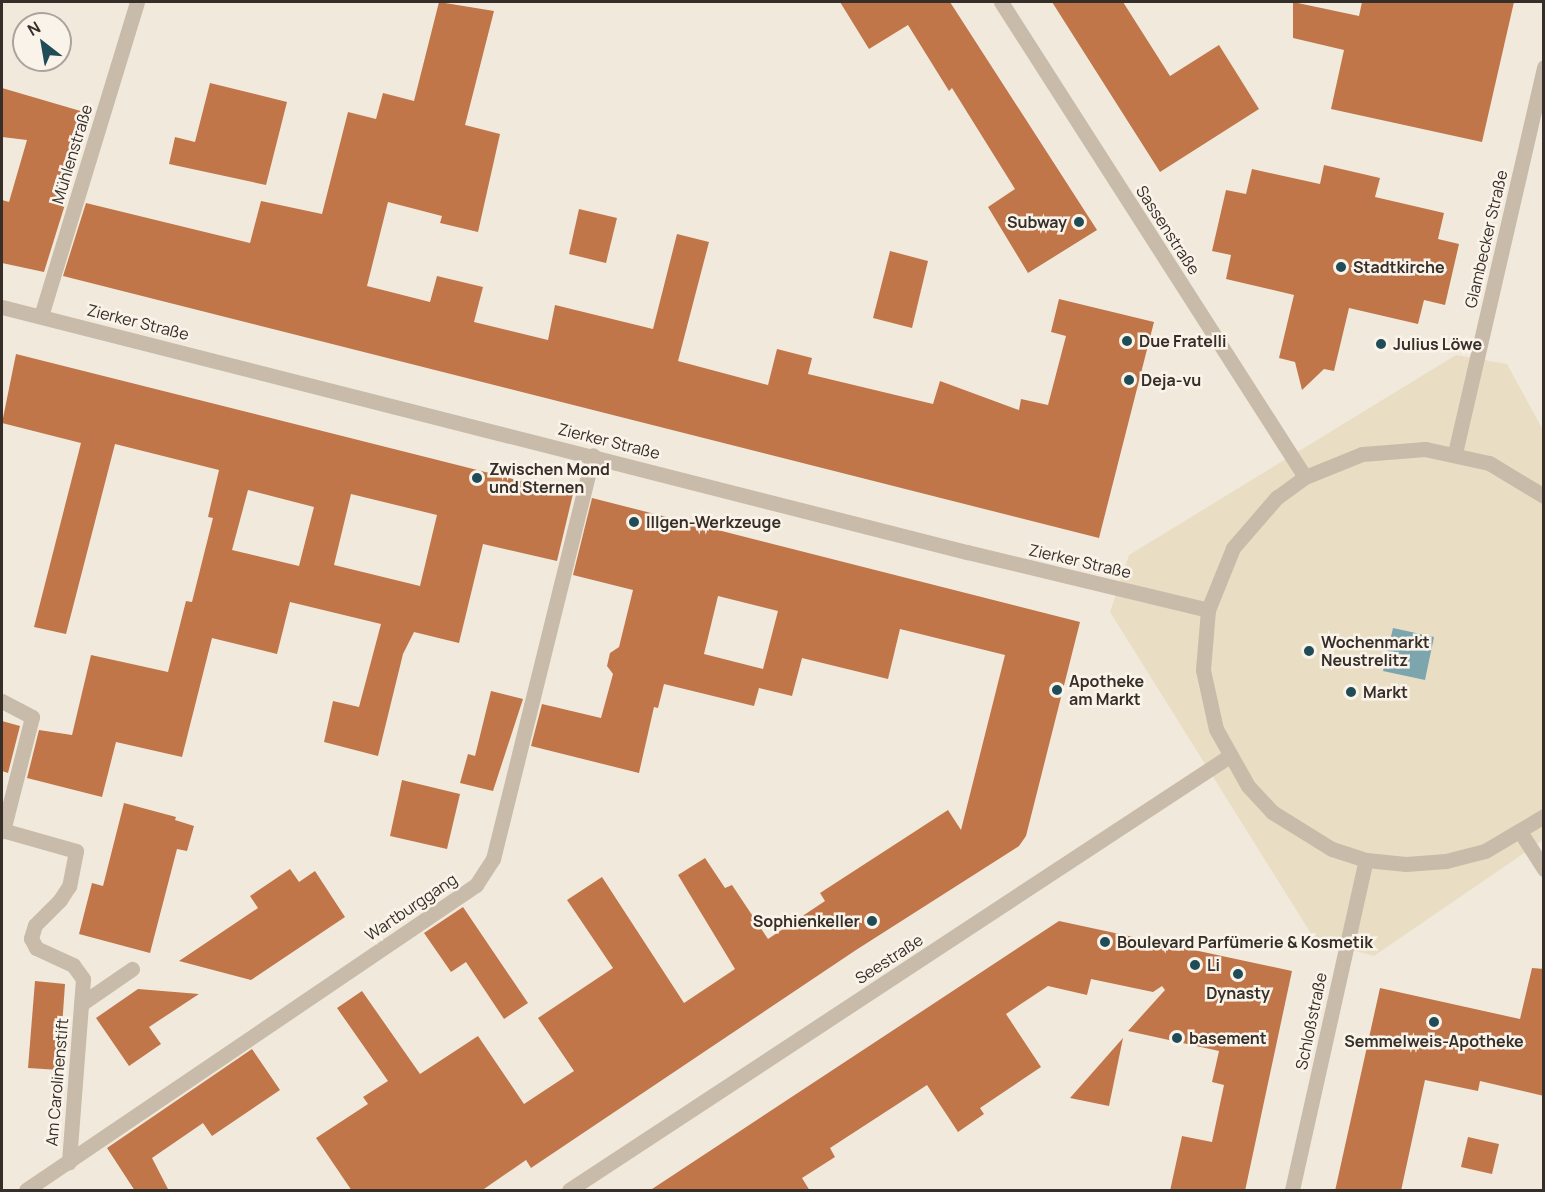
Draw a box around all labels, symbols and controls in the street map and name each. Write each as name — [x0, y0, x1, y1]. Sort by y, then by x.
north arrow — [12, 12, 72, 72]
text: N — [23, 16, 44, 41]
street label: Mühlenstraße — [48, 102, 96, 206]
street label: Glambecker Straße — [1461, 168, 1511, 310]
street label: Sassenstraße — [1132, 182, 1204, 278]
place label: Subway — [1007, 212, 1067, 232]
marker: Subway — [1072, 215, 1086, 229]
place label: Stadtkirche — [1353, 257, 1445, 277]
marker: Stadtkirche — [1334, 260, 1348, 274]
street label: Zierker Straße — [85, 300, 191, 344]
place label: Due Fratelli — [1139, 331, 1226, 351]
marker: Due Fratelli — [1120, 334, 1134, 348]
place label: Julius Löwe — [1393, 334, 1482, 354]
marker: Julius Löwe — [1374, 337, 1388, 351]
place label: Deja-vu — [1141, 370, 1201, 390]
marker: Deja-vu — [1122, 373, 1136, 387]
street label: Zierker Straße — [556, 419, 662, 463]
place label: Zwischen Mond und Sternen — [489, 459, 610, 497]
marker: Zwischen Mond und Sternen — [470, 471, 484, 485]
place label: Illgen-Werkzeuge — [646, 512, 781, 532]
marker: Illgen-Werkzeuge — [627, 515, 641, 529]
street label: Zierker Straße — [1027, 540, 1133, 582]
place label: Wochenmarkt Neustrelitz — [1321, 632, 1430, 670]
marker: Wochenmarkt Neustrelitz — [1302, 644, 1316, 658]
place label: Apotheke am Markt — [1069, 671, 1144, 709]
place label: Markt — [1363, 682, 1408, 702]
marker: Apotheke am Markt — [1050, 683, 1064, 697]
marker: Markt — [1344, 685, 1358, 699]
street label: Wartburggang — [361, 869, 461, 945]
place label: Sophienkeller — [753, 911, 860, 931]
marker: Sophienkeller — [865, 914, 879, 928]
street label: Seestraße — [852, 930, 926, 988]
place label: Boulevard Parfümerie & Kosmetik — [1117, 932, 1373, 952]
marker: Boulevard Parfümerie & Kosmetik — [1098, 935, 1112, 949]
place label: Li — [1207, 955, 1220, 975]
marker: Li — [1188, 958, 1202, 972]
marker: Dynasty — [1231, 967, 1245, 981]
street label: Schloßstraße — [1291, 971, 1331, 1071]
place label: Dynasty — [1206, 983, 1270, 1003]
marker: Semmelweis-Apotheke — [1427, 1015, 1441, 1029]
street label: Am Carolinenstift — [42, 1017, 72, 1147]
place label: basement — [1189, 1028, 1267, 1048]
marker: basement — [1170, 1031, 1184, 1045]
place label: Semmelweis-Apotheke — [1344, 1031, 1524, 1051]

